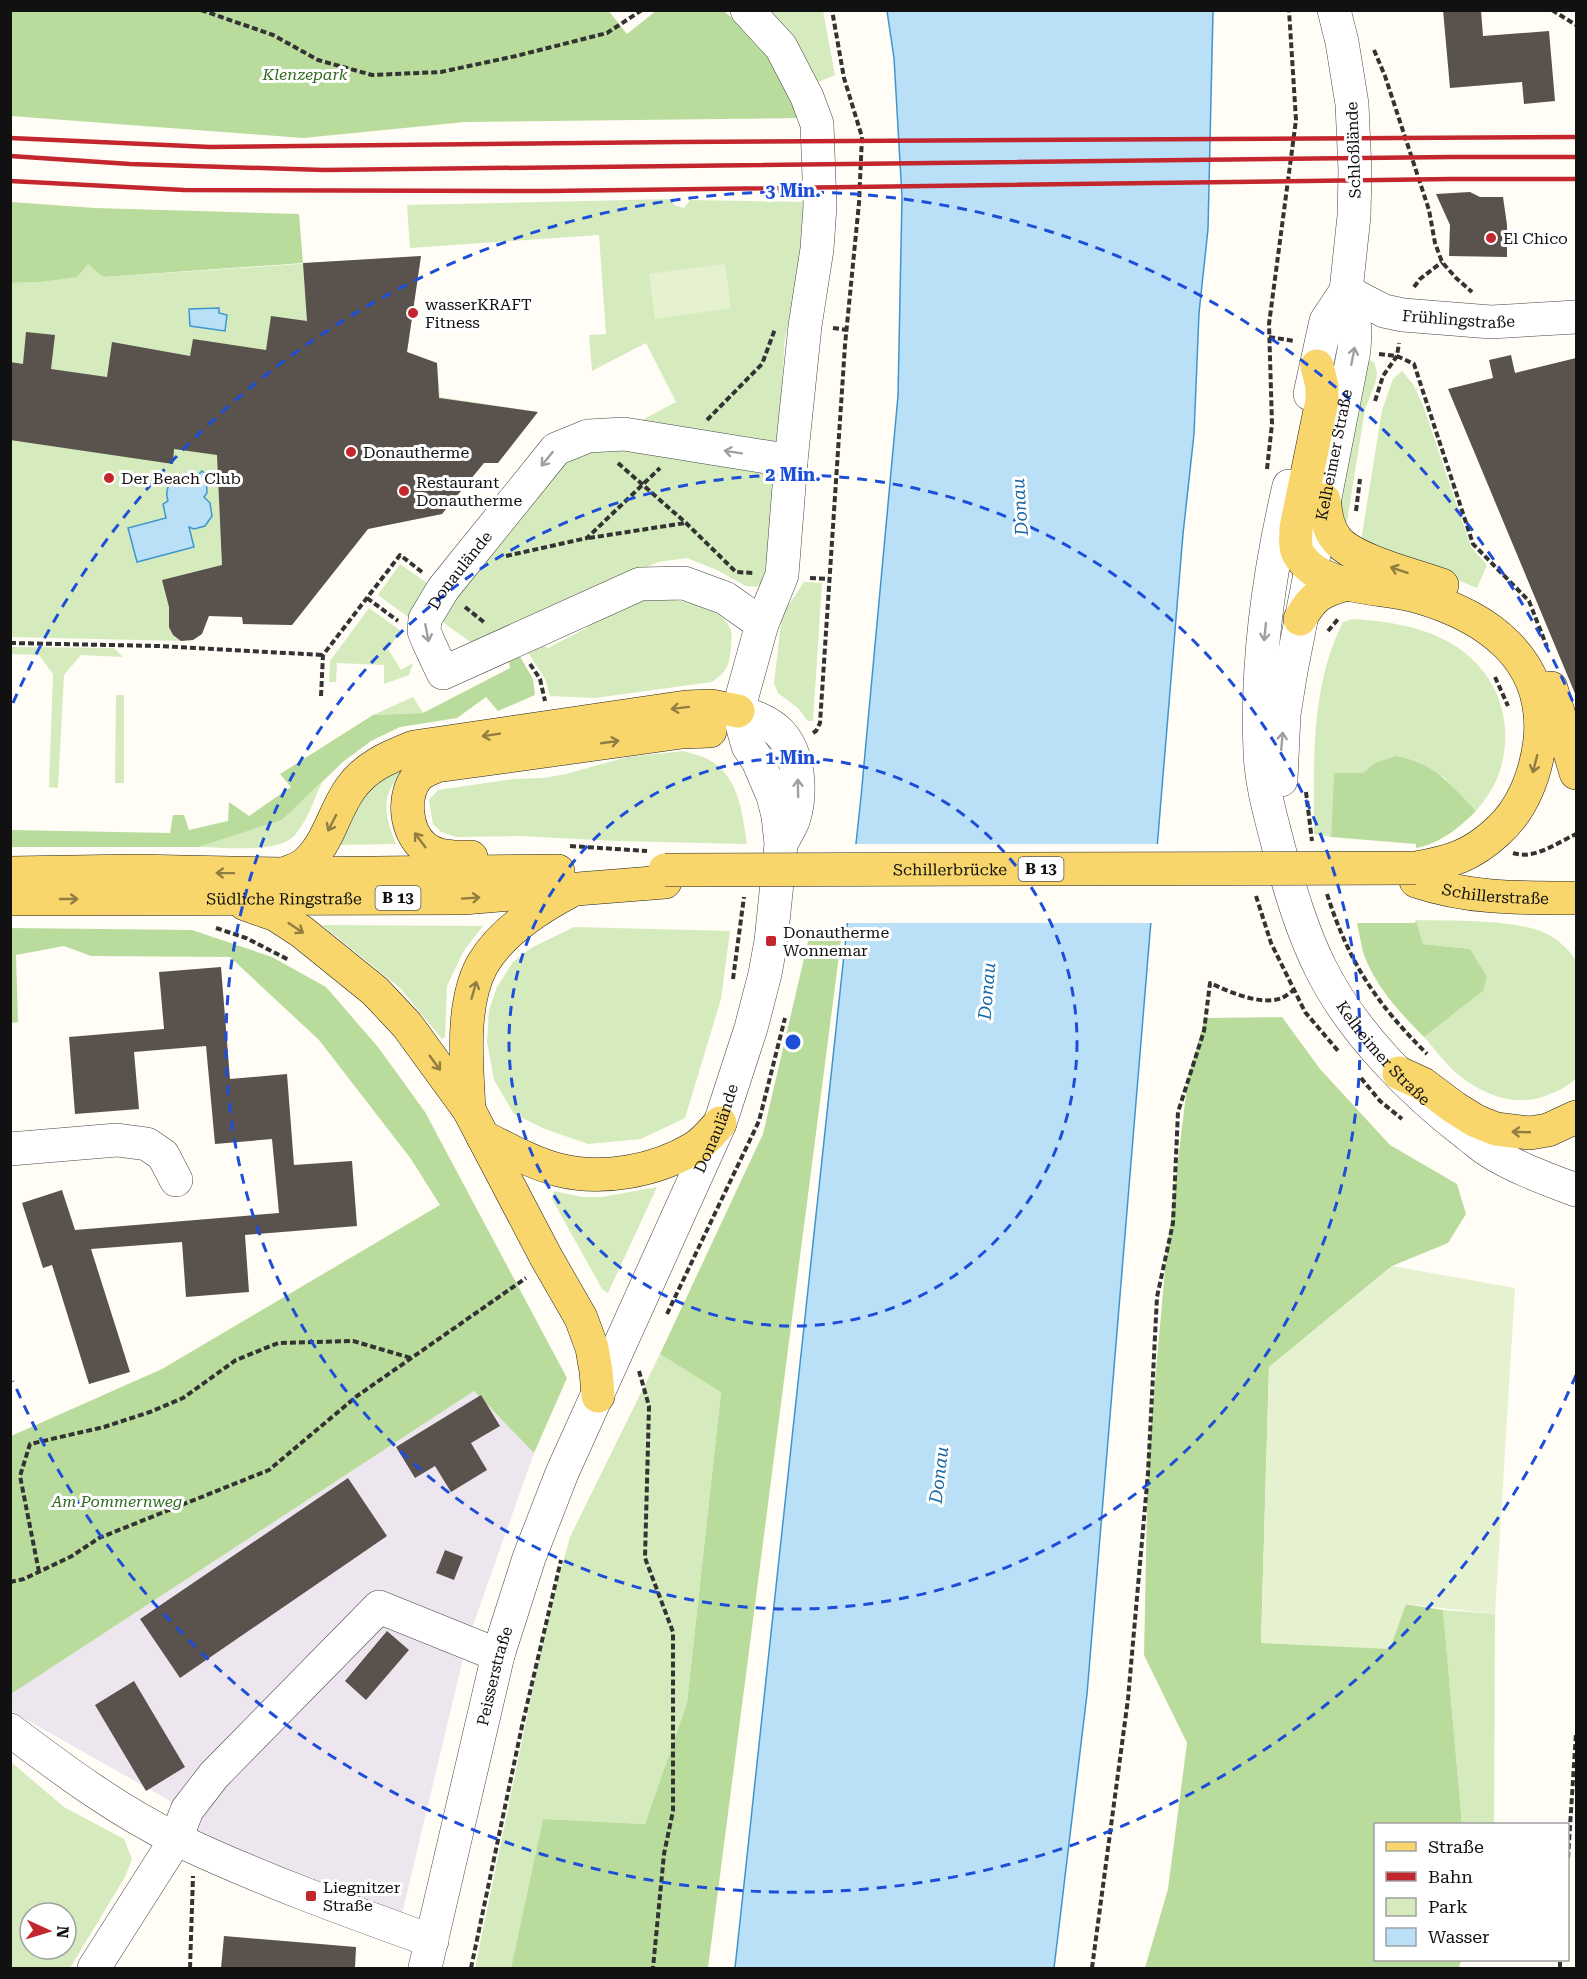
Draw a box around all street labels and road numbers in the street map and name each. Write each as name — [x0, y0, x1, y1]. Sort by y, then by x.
street label: Schloßlände — [1342, 101, 1365, 199]
street label: Frühlingstraße — [1401, 306, 1516, 332]
street label: Kelheimer Straße — [1312, 388, 1356, 522]
street label: Donaulände — [424, 527, 496, 613]
road number: B 13 — [1018, 857, 1064, 881]
street label: Schillerbrücke — [893, 860, 1007, 879]
street label: Schillerstraße — [1440, 880, 1549, 908]
road number: B 13 — [376, 886, 420, 910]
street label: Südliche Ringstraße — [206, 889, 362, 909]
street label: Kelheimer Straße — [1332, 997, 1434, 1109]
street label: Donaulände — [690, 1081, 742, 1176]
street label: Peisserstraße — [473, 1624, 517, 1728]

